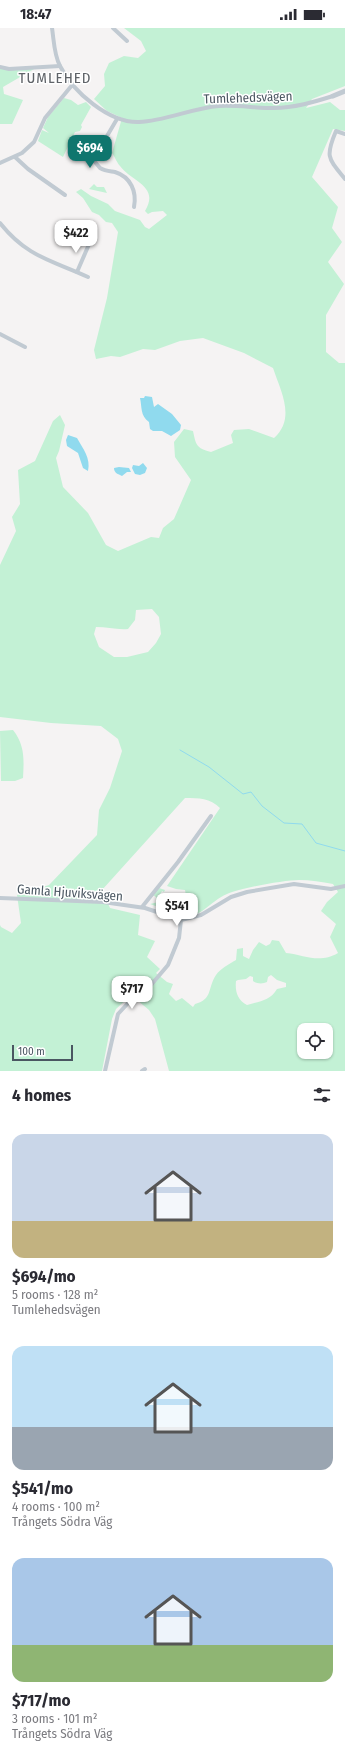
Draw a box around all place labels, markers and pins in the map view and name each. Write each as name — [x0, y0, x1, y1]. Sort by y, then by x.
pin: $694 — [66, 135, 114, 169]
pin: $422 — [52, 220, 100, 254]
pin: $541 — [153, 893, 201, 927]
pin: $717 — [108, 976, 156, 1010]

